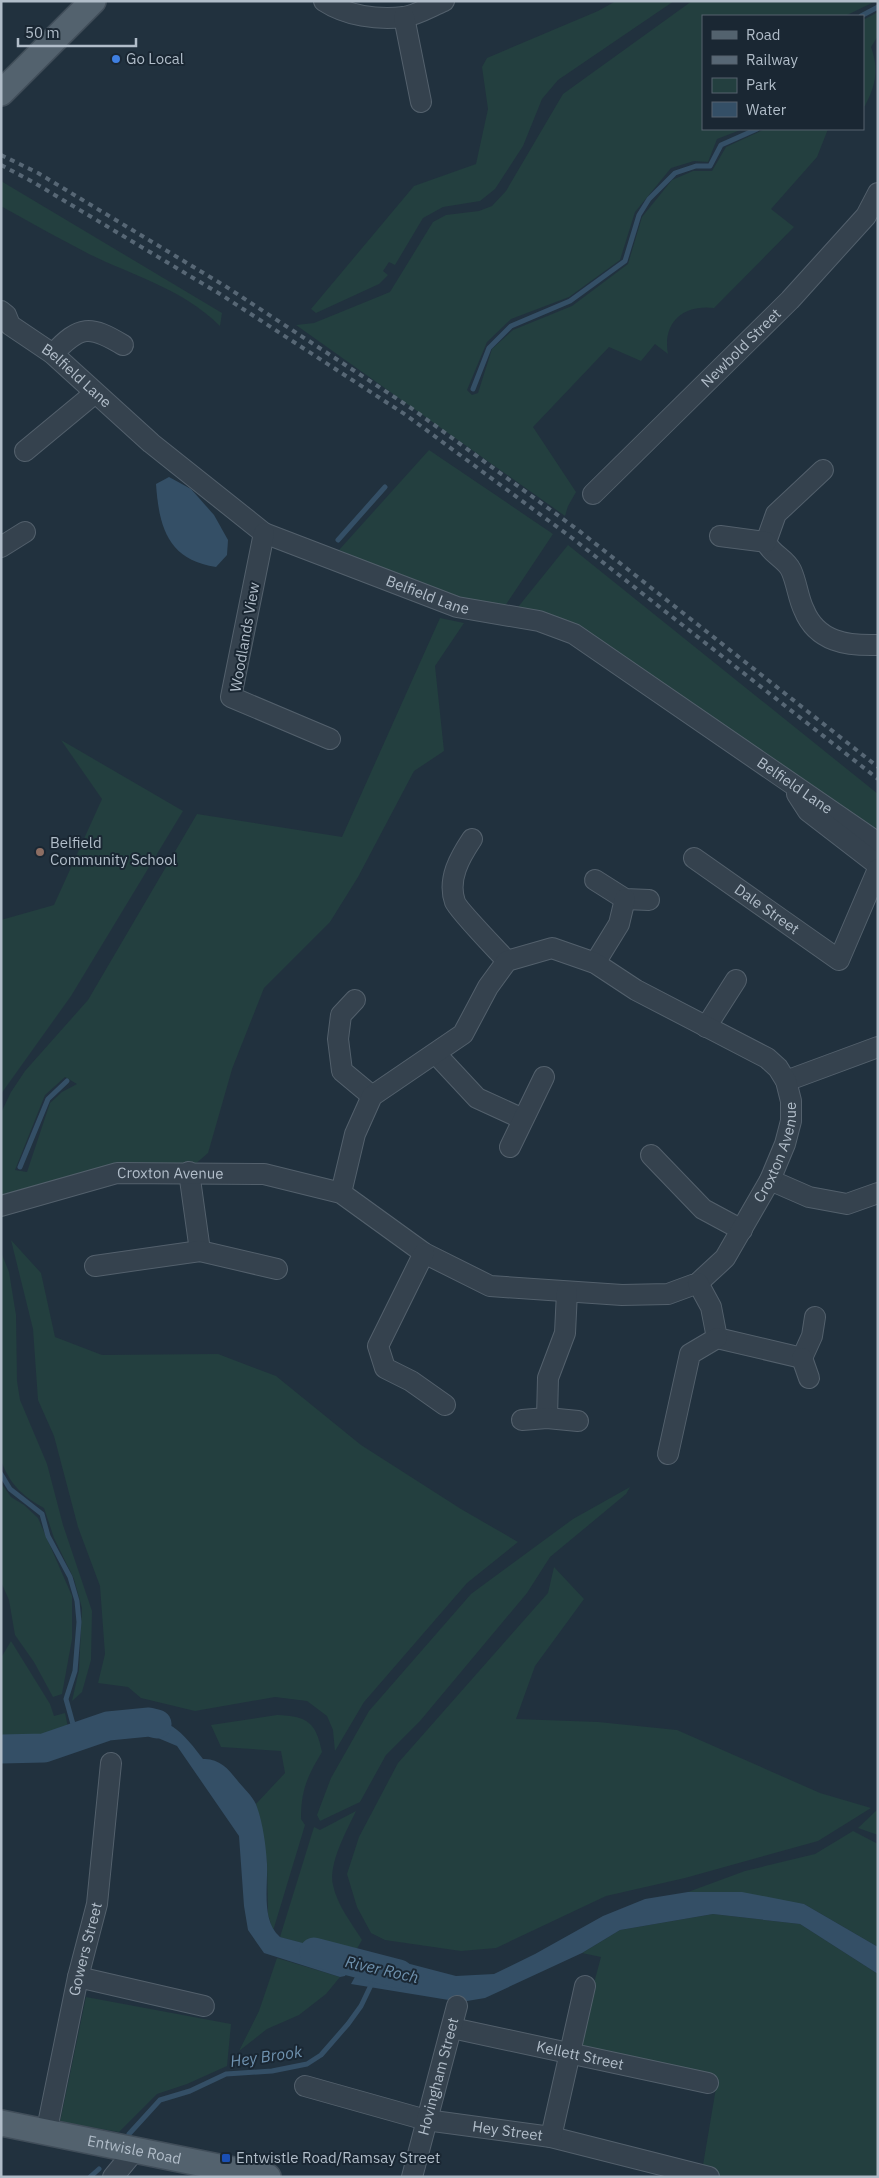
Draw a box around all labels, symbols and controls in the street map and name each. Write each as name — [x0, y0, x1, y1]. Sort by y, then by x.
scale bar — [18, 15, 135, 47]
legend — [702, 15, 864, 130]
text: 50 m — [25, 23, 60, 42]
text: Road — [746, 25, 781, 44]
place label: Go Local — [126, 49, 184, 68]
text: Railway — [746, 50, 799, 69]
marker: Go Local — [110, 53, 122, 65]
text: Park — [746, 75, 776, 94]
text: Water — [746, 100, 787, 119]
street label: Newbold Street — [697, 304, 785, 391]
street label: Belfield Lane — [38, 339, 116, 412]
street label: Belfield Lane — [383, 571, 471, 618]
street label: Woodlands View — [225, 580, 264, 693]
street label: Belfield Lane — [754, 753, 836, 818]
place label: Belfield Community School — [50, 833, 177, 869]
marker: Belfield Community School — [34, 846, 46, 858]
street label: Dale Street — [731, 879, 803, 938]
street label: Croxton Avenue — [749, 1102, 800, 1206]
street label: Croxton Avenue — [117, 1163, 224, 1183]
street label: Gowers Street — [64, 1900, 106, 1998]
water label: River Roch — [343, 1951, 421, 1987]
street label: Hovingham Street — [413, 2015, 463, 2137]
street label: Kellett Street — [535, 2036, 626, 2074]
water label: Hey Brook — [229, 2041, 304, 2071]
street label: Hey Street — [471, 2116, 544, 2145]
street label: Entwisle Road — [86, 2131, 183, 2168]
place label: Entwistle Road/Ramsay Street — [236, 2148, 440, 2167]
marker: Entwistle Road/Ramsay Street — [220, 2152, 232, 2164]

